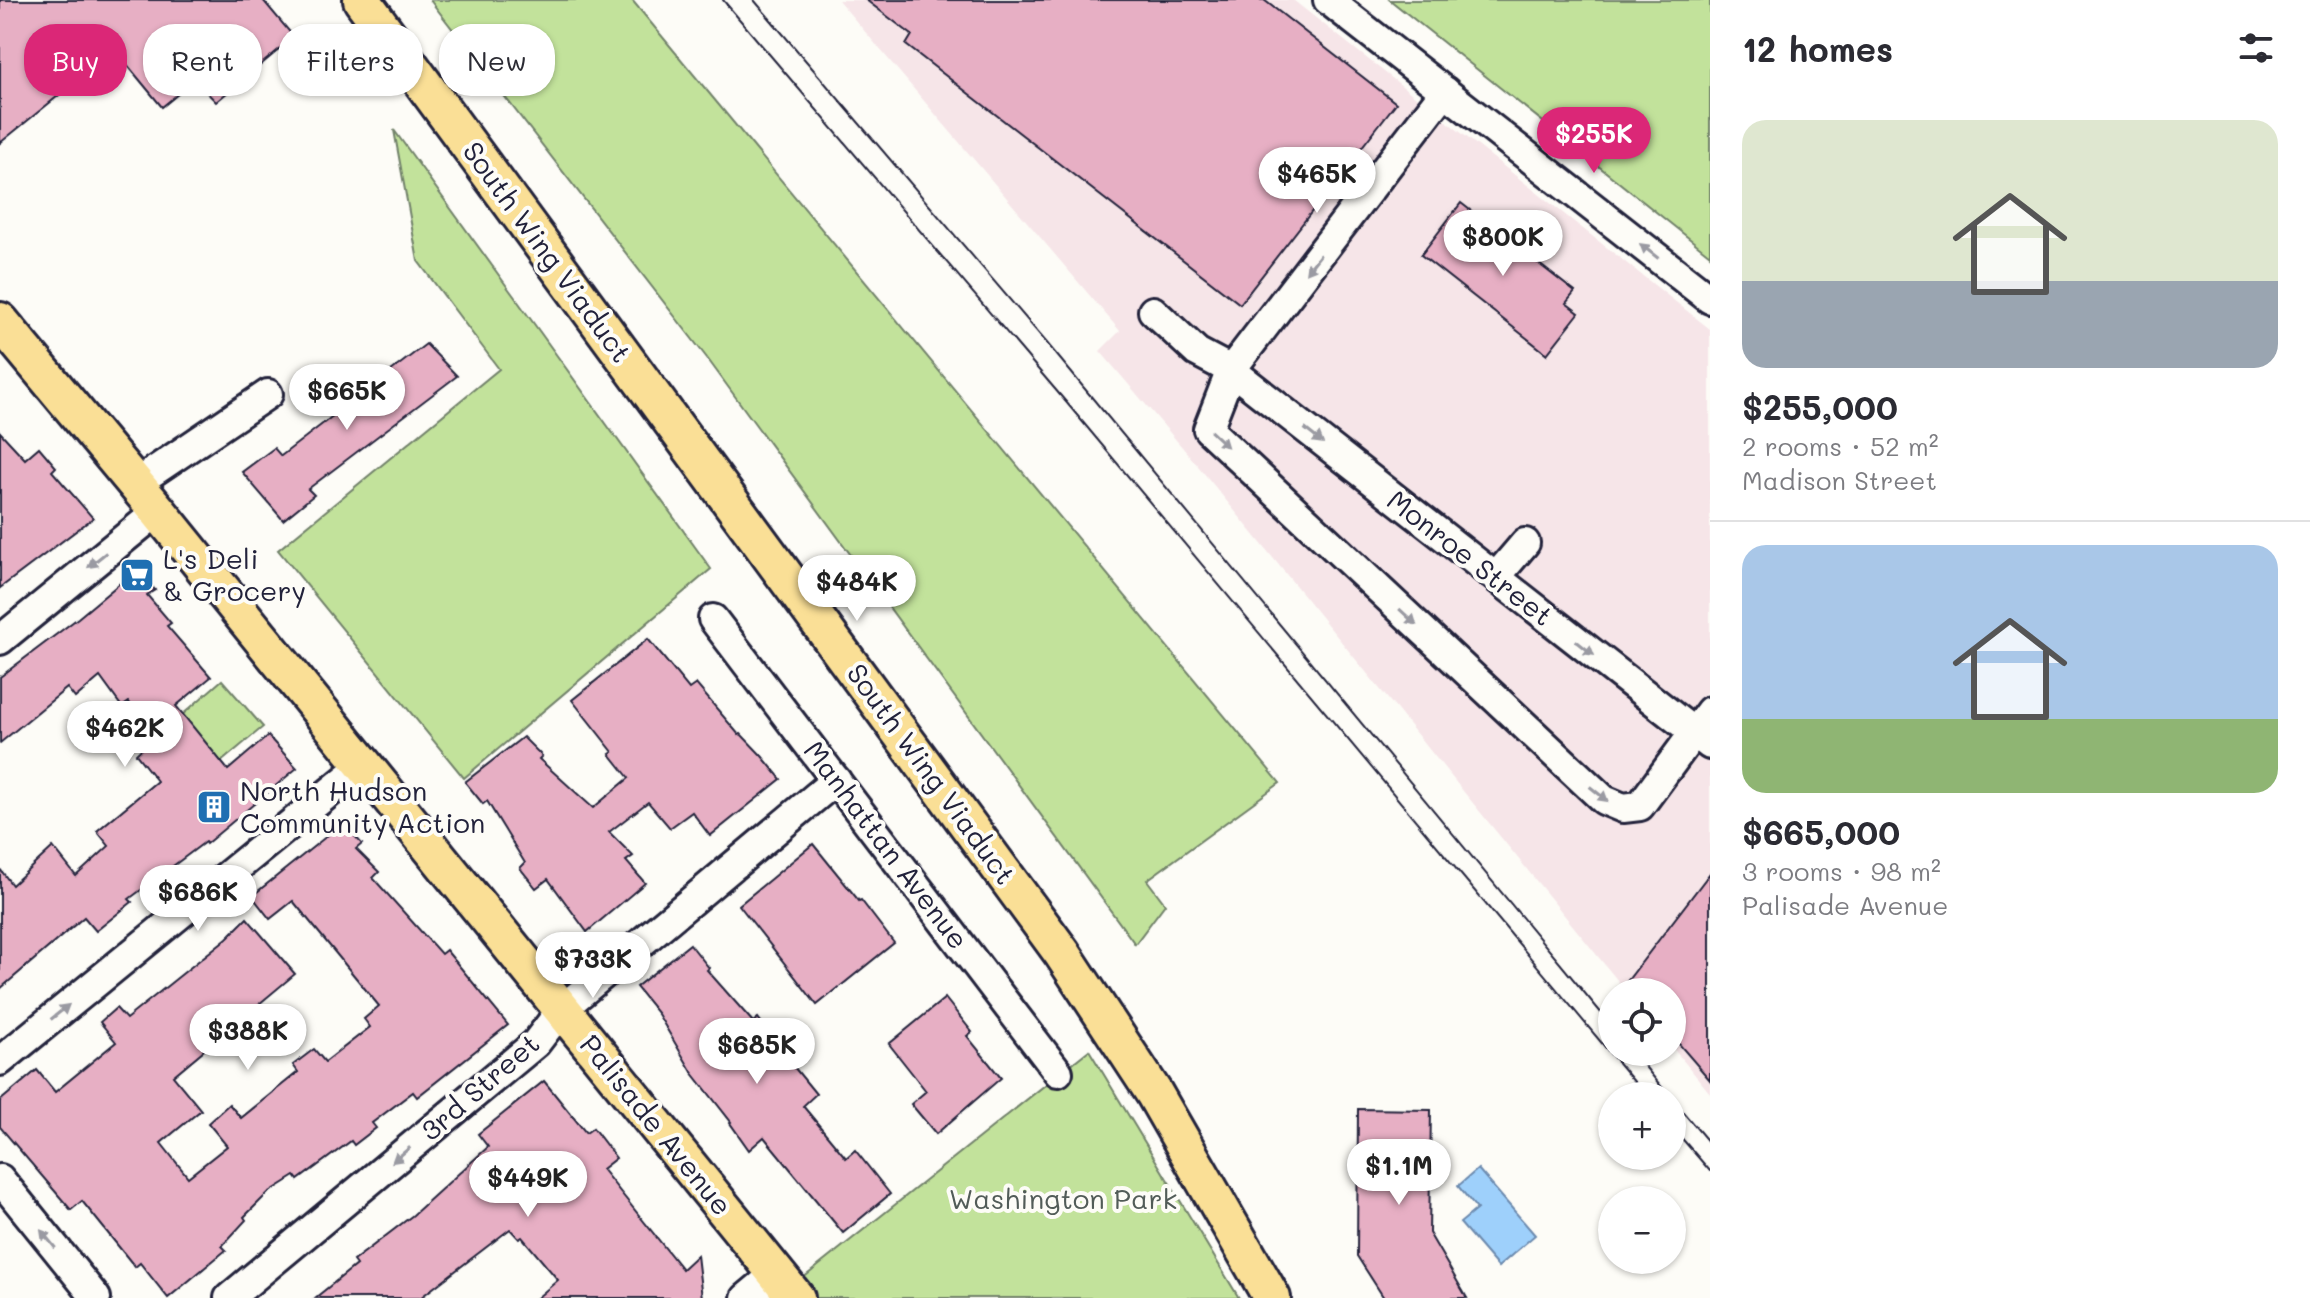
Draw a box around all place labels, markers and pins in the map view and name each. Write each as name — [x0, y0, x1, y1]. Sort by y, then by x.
pin: $255K — [1538, 107, 1650, 175]
pin: $465K — [1261, 147, 1373, 215]
pin: $800K — [1447, 210, 1559, 278]
pin: $665K — [291, 364, 403, 432]
place label: L's Deli & Grocery — [163, 540, 306, 608]
pin: $484K — [801, 555, 913, 623]
supermarket icon: L's Deli & Grocery — [118, 556, 156, 594]
pin: $462K — [69, 701, 181, 769]
place label: North Hudson Community Action — [240, 772, 485, 840]
building icon: North Hudson Community Action — [195, 788, 233, 826]
pin: $686K — [142, 865, 254, 933]
pin: $733K — [537, 932, 649, 1000]
pin: $388K — [192, 1004, 304, 1072]
pin: $685K — [701, 1018, 813, 1086]
pin: $1.1M — [1343, 1139, 1455, 1207]
pin: $449K — [472, 1151, 584, 1219]

